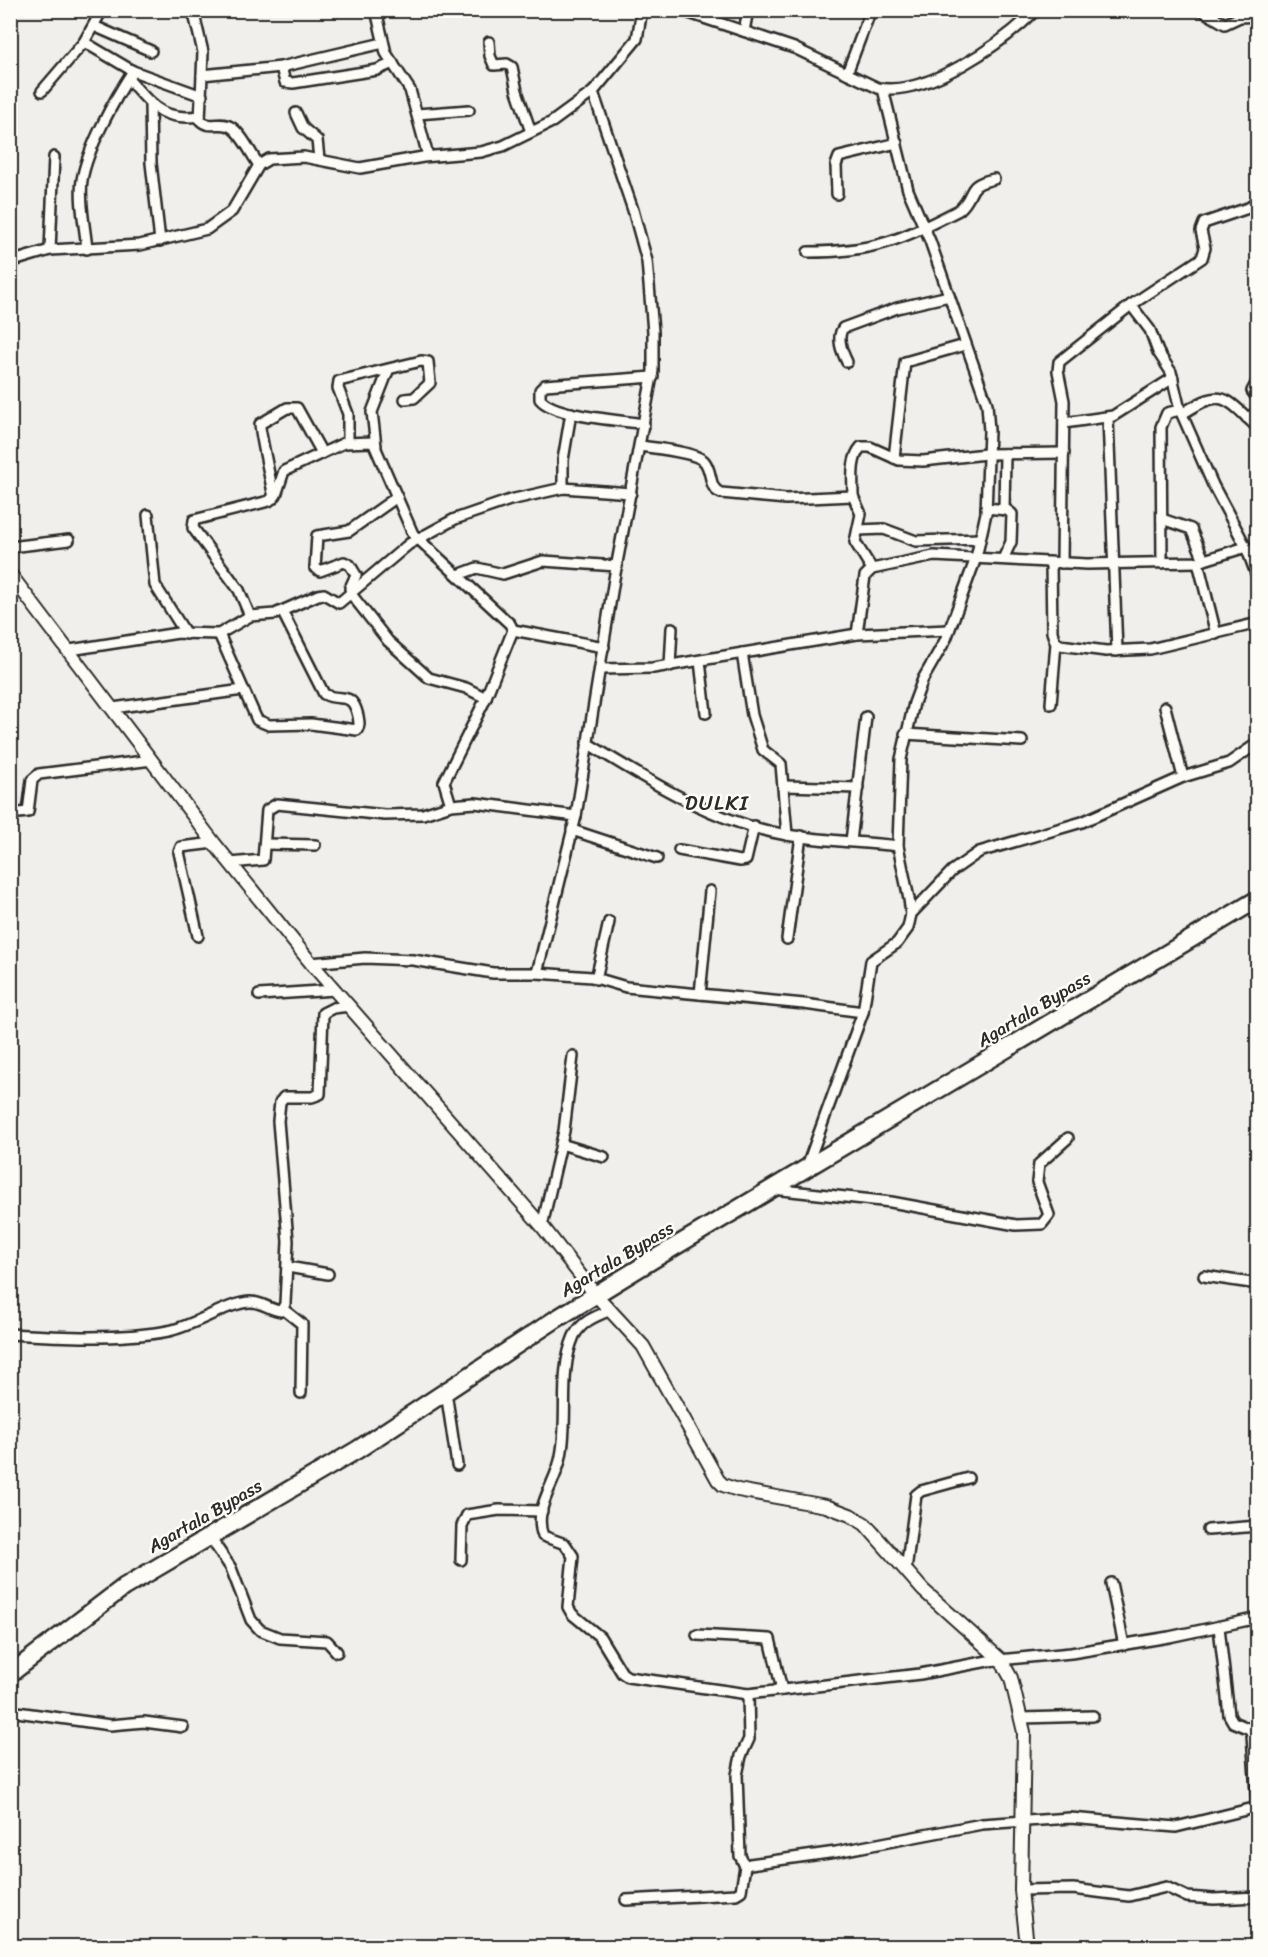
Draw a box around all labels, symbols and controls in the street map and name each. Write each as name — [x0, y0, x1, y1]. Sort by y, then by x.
district label: DULKI — [685, 784, 750, 822]
street label: Agartala Bypass — [970, 962, 1098, 1056]
street label: Agartala Bypass — [553, 1212, 681, 1306]
street label: Agartala Bypass — [141, 1470, 269, 1562]

